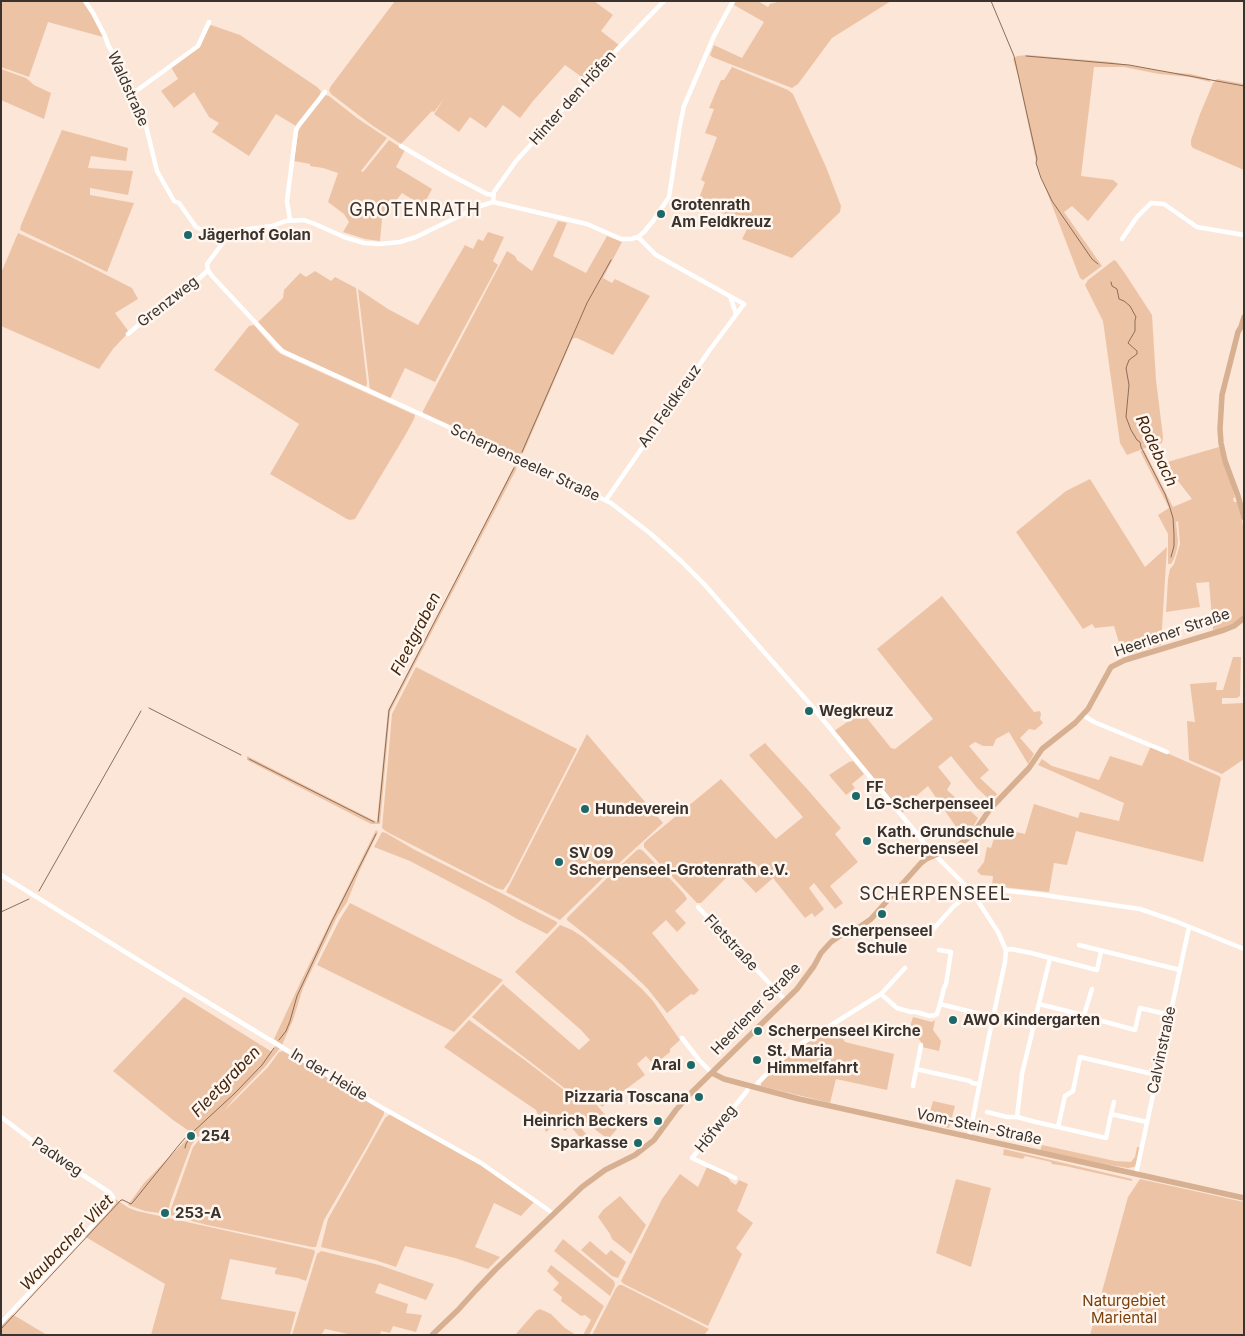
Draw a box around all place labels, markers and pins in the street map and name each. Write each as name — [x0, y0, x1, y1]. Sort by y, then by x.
place label: Grotenrath Am Feldkreuz — [671, 196, 772, 231]
marker: Grotenrath Am Feldkreuz — [655, 208, 667, 220]
place label: Jägerhof Golan — [198, 226, 311, 244]
marker: Jägerhof Golan — [182, 229, 194, 241]
place label: Wegkreuz — [819, 702, 894, 720]
marker: Wegkreuz — [803, 705, 815, 717]
place label: FF LG-Scherpenseel — [866, 778, 994, 813]
marker: FF LG-Scherpenseel — [850, 790, 862, 802]
place label: Hundeverein — [595, 800, 689, 818]
marker: Hundeverein — [579, 803, 591, 815]
place label: Kath. Grundschule Scherpenseel — [877, 823, 1014, 858]
marker: Kath. Grundschule Scherpenseel — [861, 835, 873, 847]
place label: SV 09 Scherpenseel-Grotenrath e.V. — [569, 844, 789, 879]
marker: SV 09 Scherpenseel-Grotenrath e.V. — [553, 856, 565, 868]
marker: Scherpenseel Schule — [876, 908, 888, 920]
place label: Scherpenseel Schule — [831, 922, 933, 957]
place label: AWO Kindergarten — [963, 1011, 1100, 1029]
marker: AWO Kindergarten — [947, 1014, 959, 1026]
place label: Scherpenseel Kirche — [768, 1022, 921, 1040]
marker: Scherpenseel Kirche — [752, 1025, 764, 1037]
place label: St. Maria Himmelfahrt — [767, 1042, 858, 1077]
marker: St. Maria Himmelfahrt — [751, 1054, 763, 1066]
place label: Aral — [651, 1056, 681, 1074]
marker: Aral — [685, 1059, 697, 1071]
place label: Pizzaria Toscana — [565, 1088, 689, 1106]
marker: Pizzaria Toscana — [693, 1091, 705, 1103]
place label: Heinrich Beckers — [523, 1112, 648, 1130]
marker: Heinrich Beckers — [652, 1115, 664, 1127]
place label: 254 — [201, 1127, 230, 1145]
marker: 254 — [185, 1130, 197, 1142]
place label: Sparkasse — [550, 1134, 628, 1152]
marker: Sparkasse — [632, 1137, 644, 1149]
place label: 253-A — [175, 1204, 221, 1222]
marker: 253-A — [159, 1207, 171, 1219]

